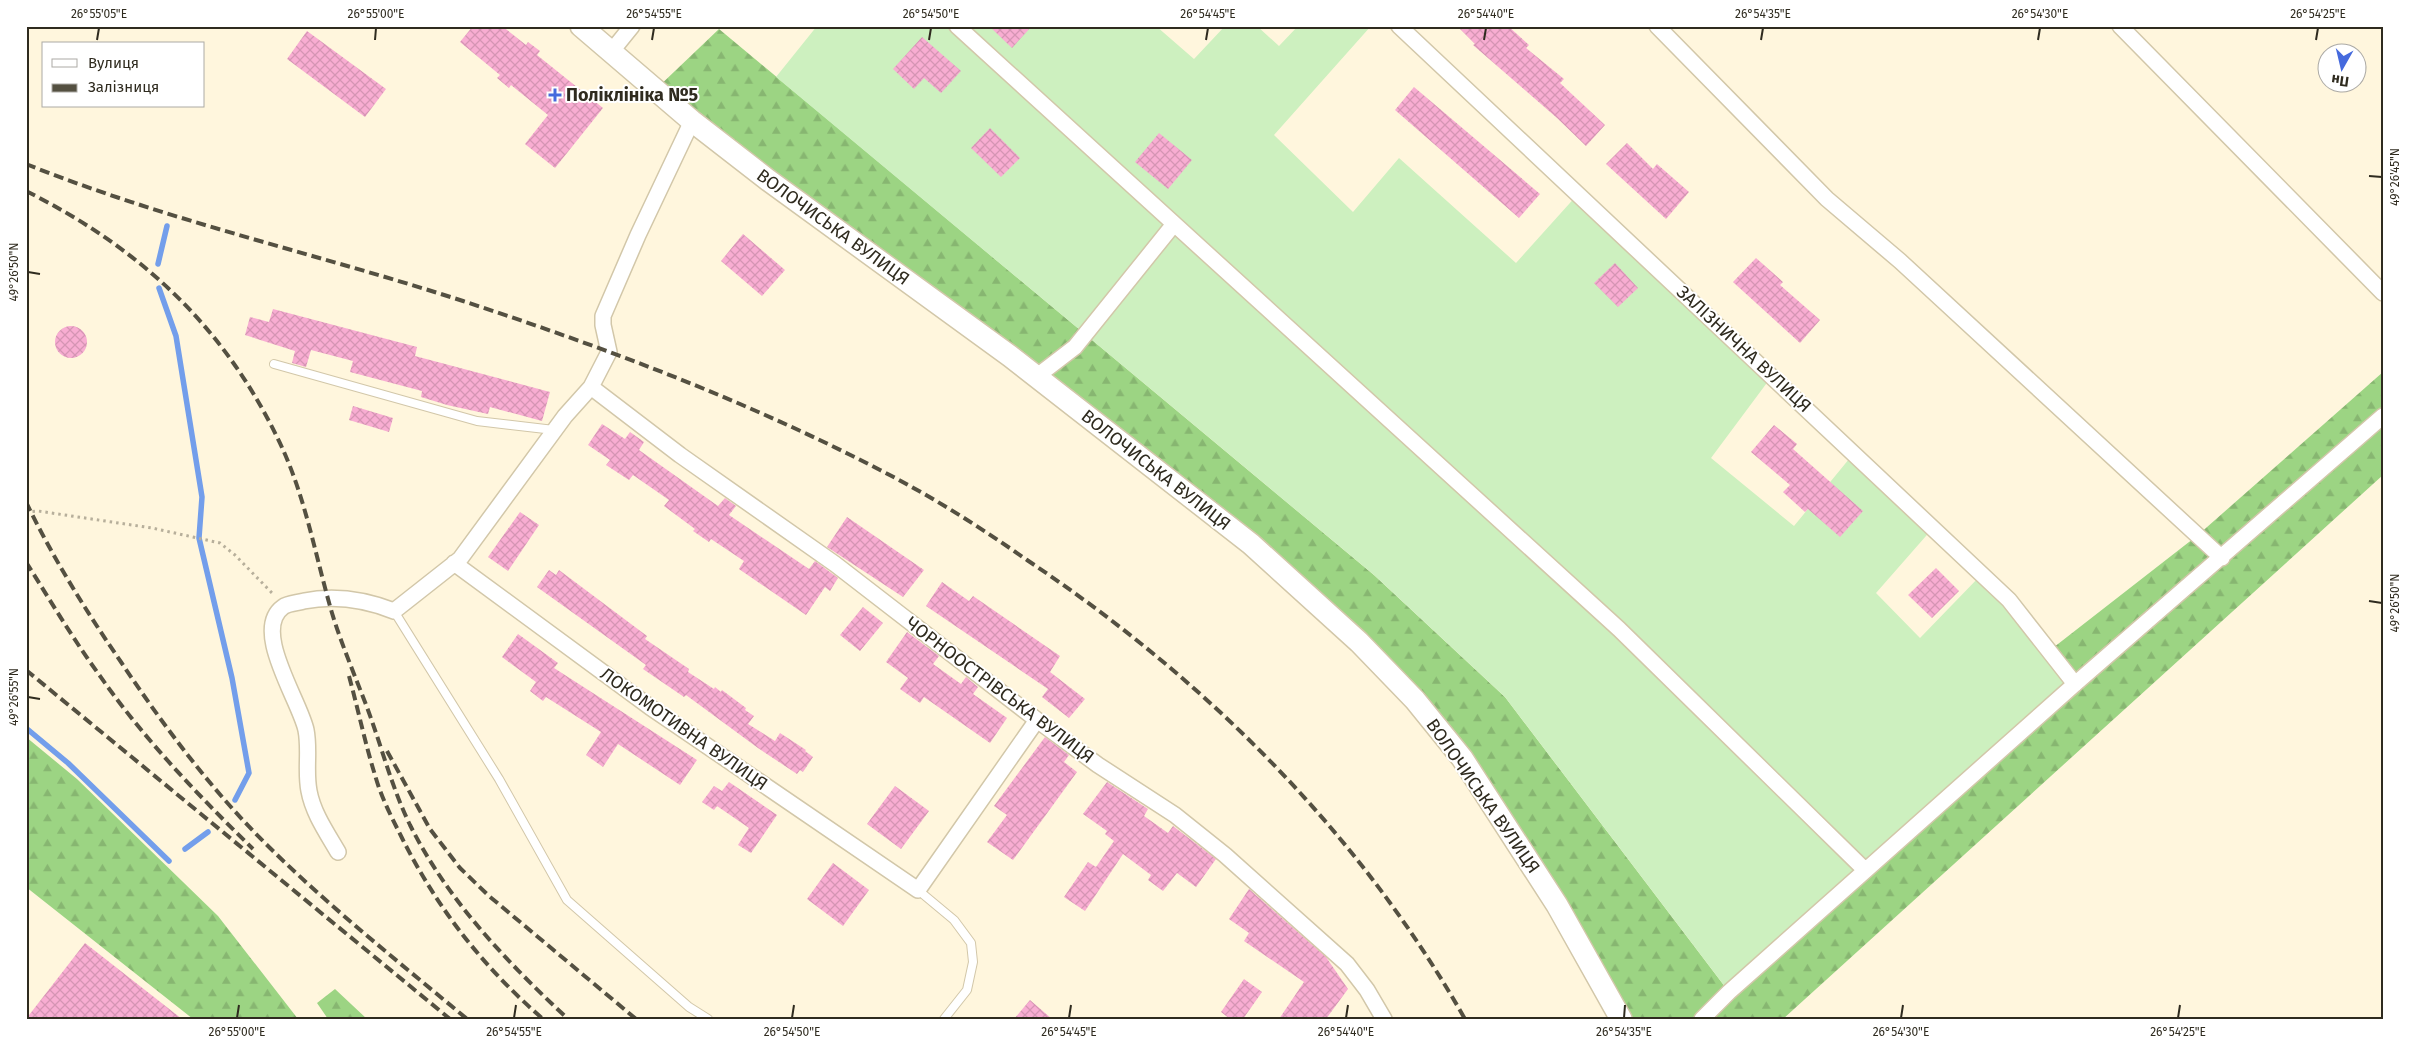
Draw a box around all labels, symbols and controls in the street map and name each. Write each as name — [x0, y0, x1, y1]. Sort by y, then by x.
text: 26°55'05"E — [71, 7, 127, 21]
text: 26°55'00"E — [347, 7, 405, 21]
text: 26°54'55"E — [626, 7, 682, 21]
text: 26°54'50"E — [903, 7, 959, 21]
text: 26°54'45"E — [1180, 7, 1236, 21]
text: 26°54'40"E — [1458, 7, 1514, 21]
text: 26°54'35"E — [1735, 7, 1791, 21]
text: 26°54'30"E — [2012, 7, 2068, 21]
text: 26°54'25"E — [2290, 7, 2346, 21]
legend — [42, 42, 205, 108]
north arrow — [2316, 42, 2366, 92]
text: Вулиця — [88, 54, 139, 72]
text: Пн — [2330, 71, 2350, 90]
text: Залізниця — [88, 78, 159, 96]
place label: Поліклініка №5 — [566, 84, 699, 106]
marker: Поліклініка №5 — [548, 88, 562, 102]
text: 49°26'45"N — [2388, 148, 2402, 206]
street label: ВОЛОЧИСЬКА ВУЛИЦЯ — [752, 164, 914, 290]
text: 49°26'50"N — [7, 242, 21, 302]
street label: ЗАЛІЗНИЧНА ВУЛИЦЯ — [1672, 281, 1816, 417]
street label: ВОЛОЧИСЬКА ВУЛИЦЯ — [1077, 405, 1235, 535]
text: 49°26'50"N — [2388, 573, 2402, 633]
street label: ЧОРНООСТРІВСЬКА ВУЛИЦЯ — [902, 612, 1098, 768]
street label: ЛОКОМОТИВНА ВУЛИЦЯ — [596, 663, 772, 795]
text: 49°26'55"N — [7, 668, 21, 726]
street label: ВОЛОЧИСЬКА ВУЛИЦЯ — [1421, 714, 1545, 878]
text: 26°55'00"E — [208, 1025, 266, 1039]
text: 26°54'55"E — [486, 1025, 542, 1039]
text: 26°54'50"E — [764, 1025, 820, 1039]
text: 26°54'45"E — [1041, 1025, 1097, 1039]
text: 26°54'40"E — [1318, 1025, 1374, 1039]
text: 26°54'35"E — [1596, 1025, 1652, 1039]
text: 26°54'30"E — [1873, 1025, 1929, 1039]
text: 26°54'25"E — [2150, 1025, 2206, 1039]

